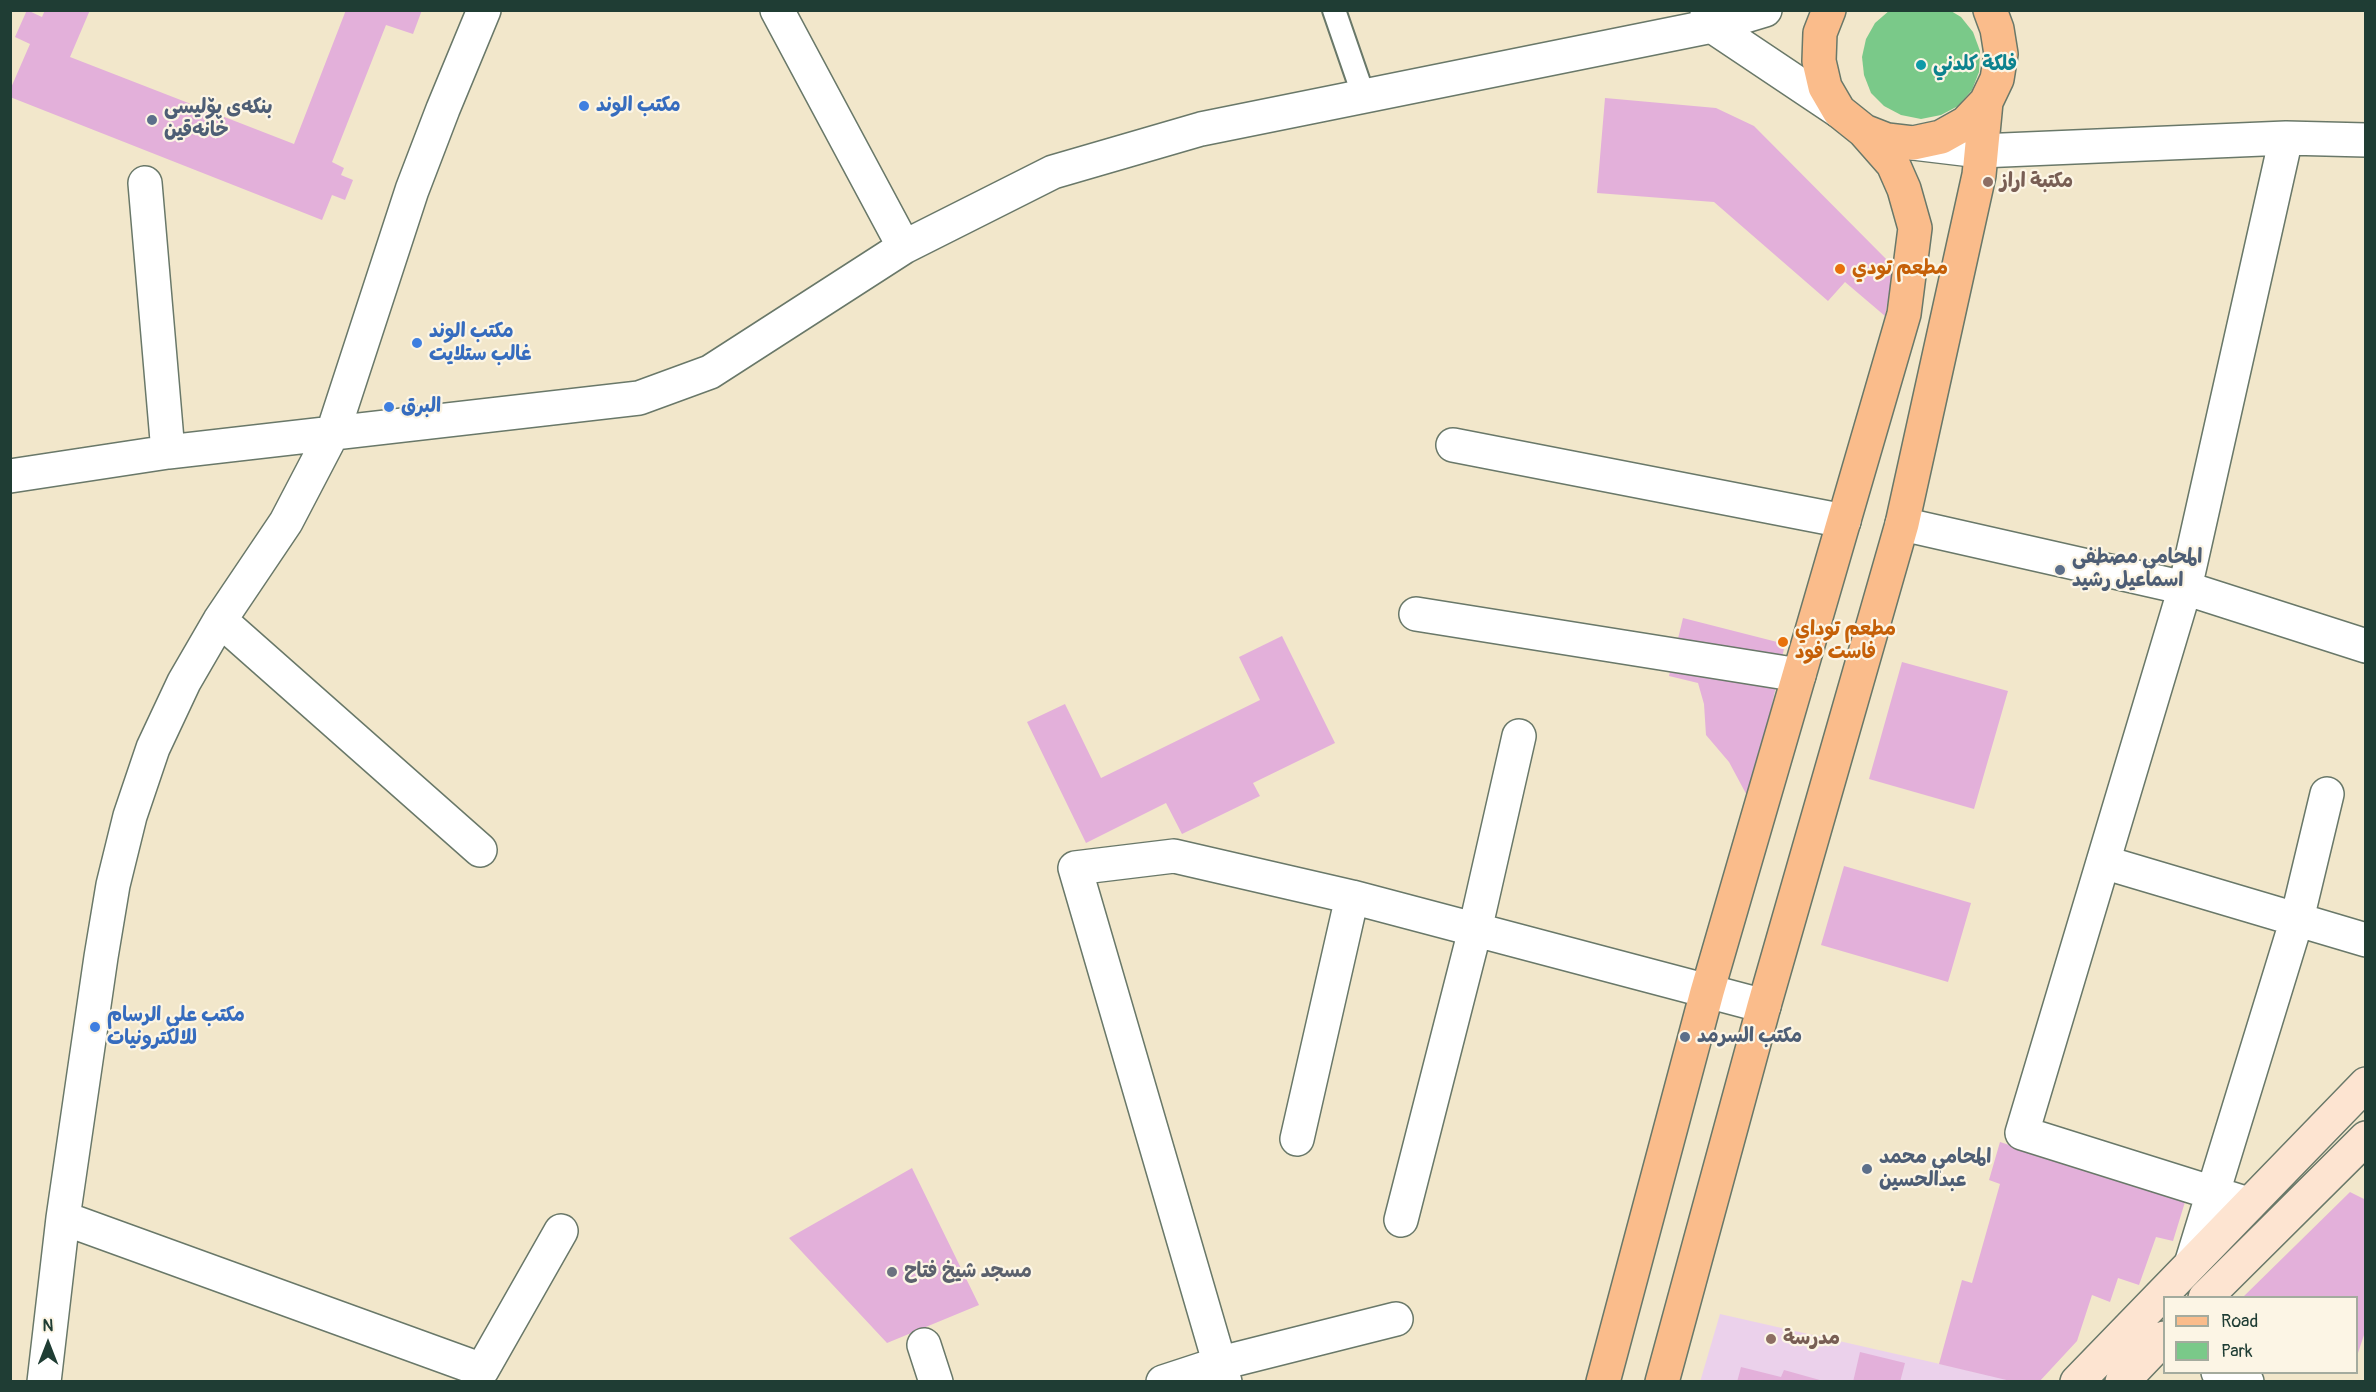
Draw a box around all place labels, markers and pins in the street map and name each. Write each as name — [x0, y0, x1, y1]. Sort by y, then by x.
place label: فلكة كلدني — [1933, 53, 2017, 77]
marker: فلكة كلدني — [1914, 58, 1928, 72]
place label: مكتب الوند — [596, 94, 681, 118]
place label: بنکەی پۆلیسی خانەقین — [164, 96, 272, 143]
marker: مكتب الوند — [577, 99, 591, 113]
marker: بنکەی پۆلیسی خانەقین — [145, 113, 159, 127]
place label: مكتبة اراز — [2000, 170, 2073, 194]
marker: مكتبة اراز — [1981, 175, 1995, 189]
place label: مطعم تودي — [1852, 257, 1948, 281]
marker: مطعم تودي — [1833, 262, 1847, 276]
place label: مكتب الوند غالب ستلايت — [429, 320, 531, 367]
marker: مكتب الوند غالب ستلايت — [410, 336, 424, 350]
place label: البرق — [401, 395, 441, 419]
marker: البرق — [382, 400, 396, 414]
place label: المحامي مصطفى اسماعيل رشيد — [2072, 546, 2202, 593]
marker: المحامي مصطفى اسماعيل رشيد — [2053, 563, 2067, 577]
place label: مطعم توداي فاست فود — [1795, 618, 1896, 665]
marker: مطعم توداي فاست فود — [1776, 635, 1790, 649]
place label: مكتب علي الرسام للالكترونيات — [107, 1004, 245, 1051]
marker: مكتب علي الرسام للالكترونيات — [88, 1020, 102, 1034]
place label: مكتب السرمد — [1697, 1025, 1802, 1049]
marker: مكتب السرمد — [1678, 1030, 1692, 1044]
place label: المحامي محمد عبدالحسين — [1879, 1146, 1991, 1193]
marker: المحامي محمد عبدالحسين — [1860, 1162, 1874, 1176]
place label: مسجد شيخ فتاح — [904, 1260, 1032, 1284]
marker: مسجد شيخ فتاح — [885, 1265, 899, 1279]
place label: مدرسة — [1783, 1327, 1840, 1351]
marker: مدرسة — [1764, 1332, 1778, 1346]

